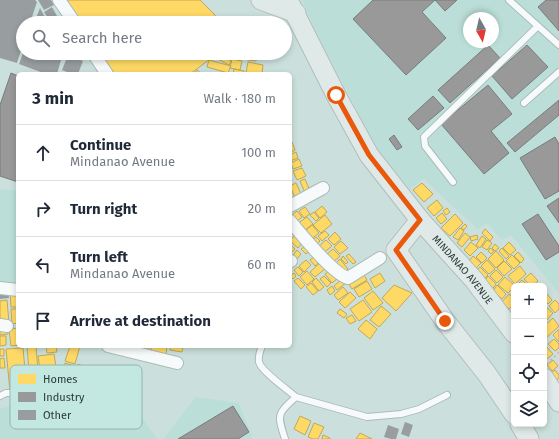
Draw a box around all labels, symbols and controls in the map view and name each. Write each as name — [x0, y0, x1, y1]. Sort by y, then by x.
north arrow — [463, 12, 499, 48]
search box — [16, 16, 292, 60]
icon: search — [30, 27, 52, 49]
text: Search here — [62, 29, 142, 47]
route start — [327, 86, 345, 104]
text: 3 min — [32, 88, 74, 109]
text: Walk · 180 m — [204, 91, 276, 106]
text: Continue — [70, 136, 131, 154]
icon: ahead — [32, 142, 54, 164]
text: 100 m — [241, 145, 276, 160]
text: Mindanao Avenue — [70, 154, 175, 169]
icon: right — [32, 198, 54, 220]
text: Turn right — [70, 200, 137, 218]
text: 20 m — [248, 201, 276, 216]
street label: MINDANAO AVENUE — [429, 233, 495, 307]
text: Turn left — [70, 248, 128, 266]
icon: left — [32, 254, 54, 276]
text: 60 m — [247, 257, 276, 272]
text: Mindanao Avenue — [70, 266, 175, 281]
map controls — [511, 283, 547, 427]
button: + — [511, 283, 547, 319]
icon: arrive — [32, 310, 54, 332]
text: Arrive at destination — [70, 312, 211, 330]
route end — [436, 312, 454, 330]
button: − — [511, 319, 547, 355]
button: locate — [511, 355, 547, 391]
legend — [10, 365, 142, 429]
text: Homes — [43, 373, 77, 386]
text: Industry — [43, 391, 85, 404]
button: layers — [511, 391, 547, 427]
text: Other — [43, 409, 72, 422]

